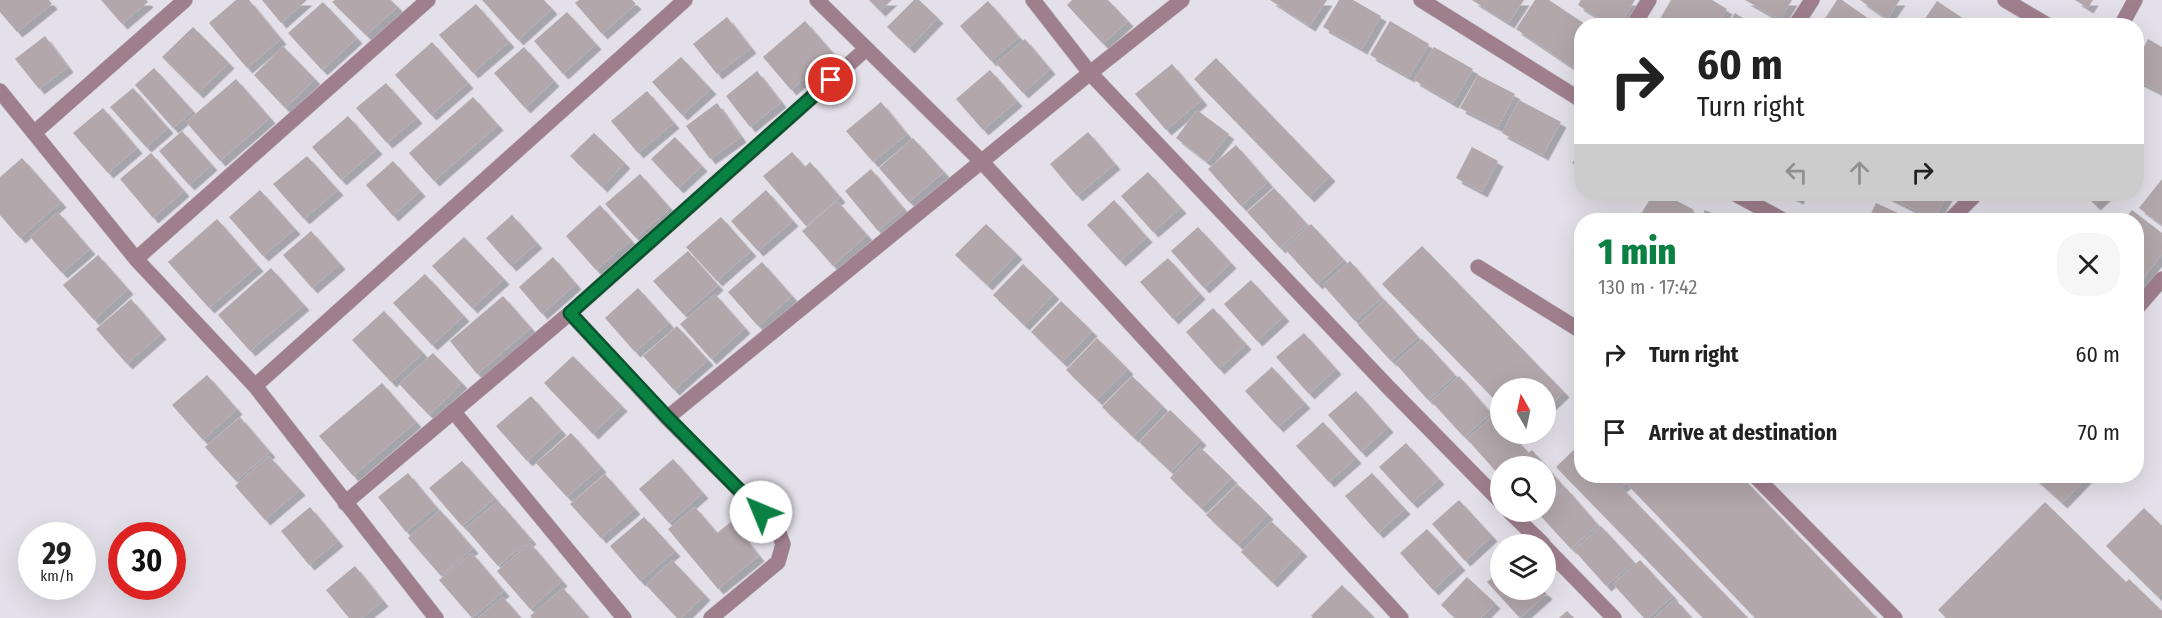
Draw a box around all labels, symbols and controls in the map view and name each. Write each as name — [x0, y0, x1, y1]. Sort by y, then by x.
text: 60 m — [1697, 40, 1783, 90]
icon: right — [1598, 42, 1676, 120]
pin — [805, 54, 856, 105]
icon: arrive — [814, 63, 847, 96]
text: Turn right — [1697, 91, 1805, 123]
icon: left — [1780, 156, 1813, 189]
icon: ahead — [1843, 156, 1876, 189]
icon: right — [1906, 156, 1939, 189]
text: 1 min — [1598, 230, 1676, 274]
button: close — [2057, 233, 2120, 296]
text: 130 m · 17:42 — [1598, 275, 1697, 299]
icon: right — [1598, 338, 1631, 371]
text: Turn right — [1649, 341, 1738, 368]
text: 60 m — [2076, 341, 2120, 368]
north arrow — [1490, 378, 1556, 444]
map controls — [1490, 378, 1556, 600]
icon: arrive — [1598, 416, 1631, 449]
text: Arrive at destination — [1649, 419, 1837, 446]
text: 70 m — [2078, 419, 2120, 446]
button: search — [1490, 456, 1556, 522]
position arrow — [729, 480, 793, 544]
speed limit sign: 30 — [108, 522, 186, 600]
button: layers — [1490, 534, 1556, 600]
text: 29 — [42, 536, 72, 572]
text: km/h — [40, 567, 74, 585]

